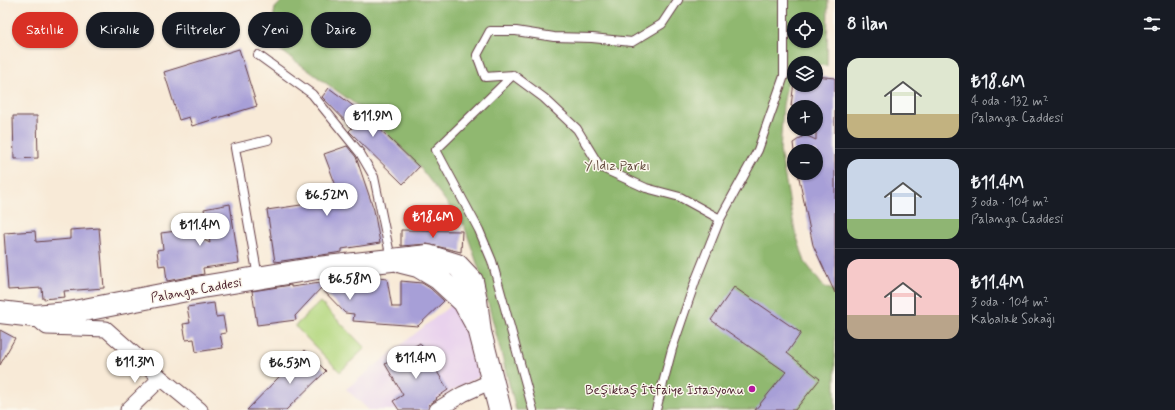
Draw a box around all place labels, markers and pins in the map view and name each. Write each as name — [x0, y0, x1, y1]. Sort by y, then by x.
pin: ₺11.9M — [340, 104, 406, 138]
pin: ₺6.52M — [294, 183, 360, 217]
pin: ₺18.6M — [400, 205, 466, 239]
pin: ₺11.4M — [167, 213, 233, 247]
pin: ₺6.58M — [317, 267, 383, 301]
pin: ₺11.4M — [383, 346, 449, 380]
pin: ₺11.3M — [102, 350, 168, 384]
pin: ₺6.53M — [257, 351, 323, 385]
place label: Beşiktaş İtfaiye İstasyonu — [585, 382, 744, 399]
marker: Beşiktaş İtfaiye İstasyonu — [747, 384, 757, 394]

